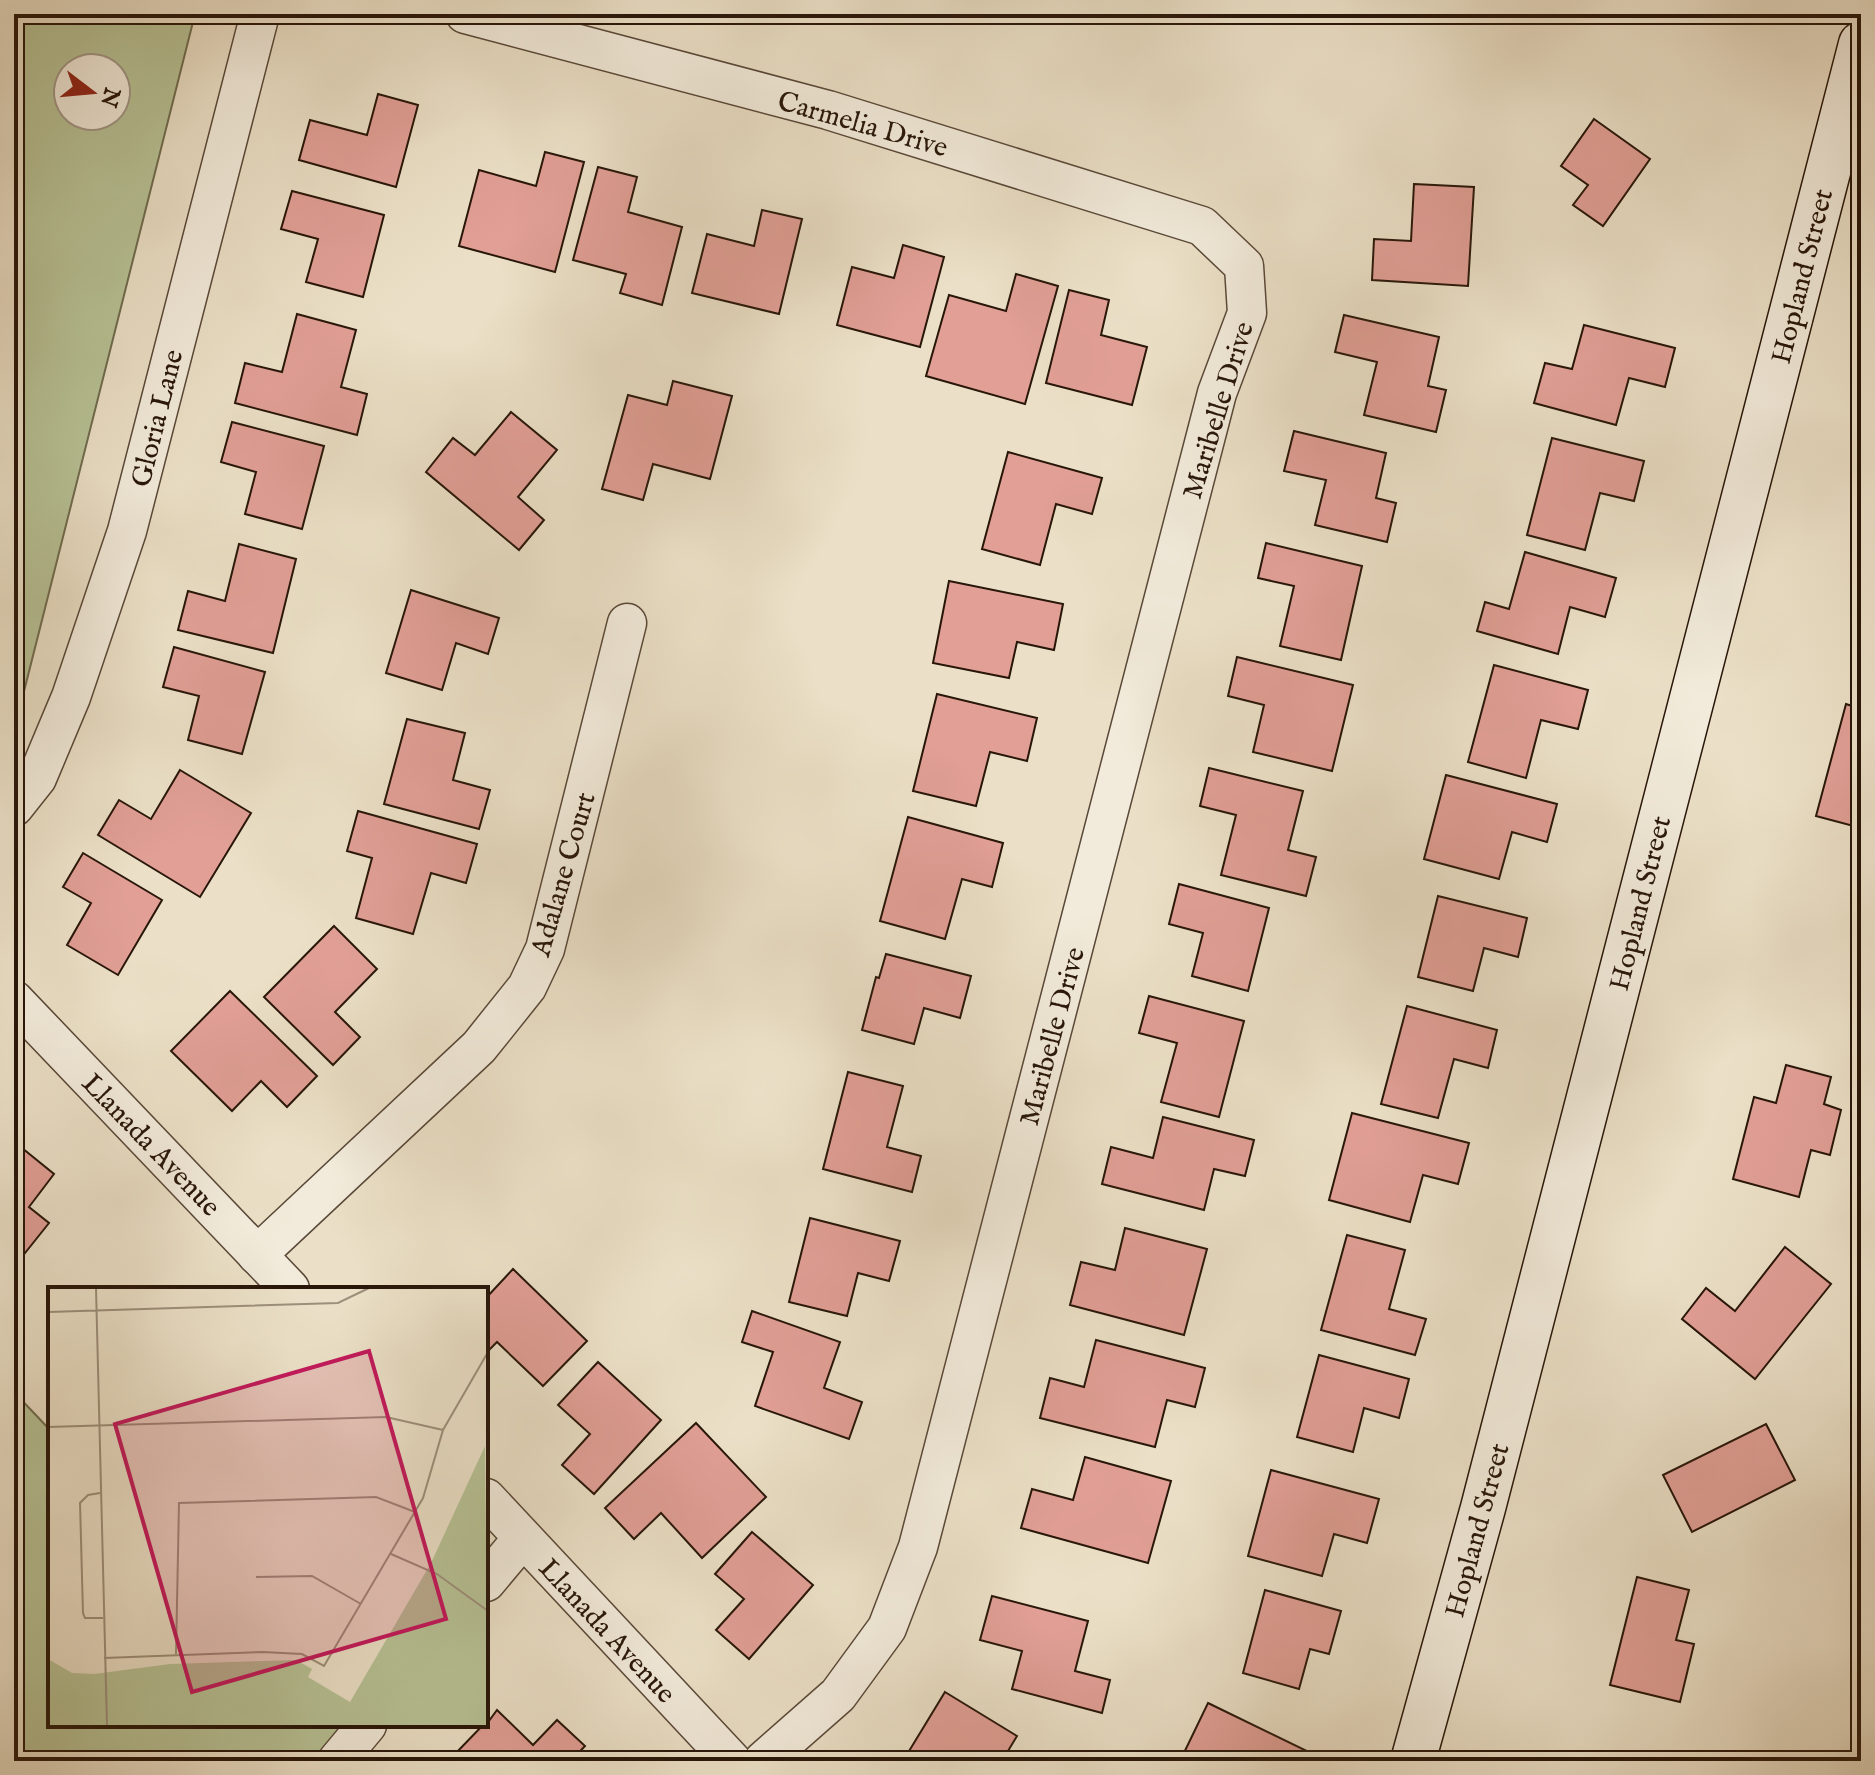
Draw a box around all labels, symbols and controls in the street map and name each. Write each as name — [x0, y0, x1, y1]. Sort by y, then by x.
north arrow — [52, 52, 132, 132]
text: N — [93, 83, 126, 110]
street label: Carmelia Drive — [773, 84, 952, 166]
street label: Hopland Street — [1765, 185, 1842, 368]
street label: Maribelle Drive — [1176, 318, 1263, 503]
street label: Gloria Lane — [124, 346, 192, 491]
street label: Adalane Court — [524, 788, 605, 962]
street label: Hopland Street — [1603, 812, 1680, 995]
street label: Maribelle Drive — [1013, 943, 1094, 1130]
street label: Llanada Avenue — [73, 1067, 227, 1225]
inset map — [48, 1287, 488, 1727]
street label: Hopland Street — [1438, 1439, 1519, 1622]
street label: Llanada Avenue — [530, 1552, 682, 1712]

